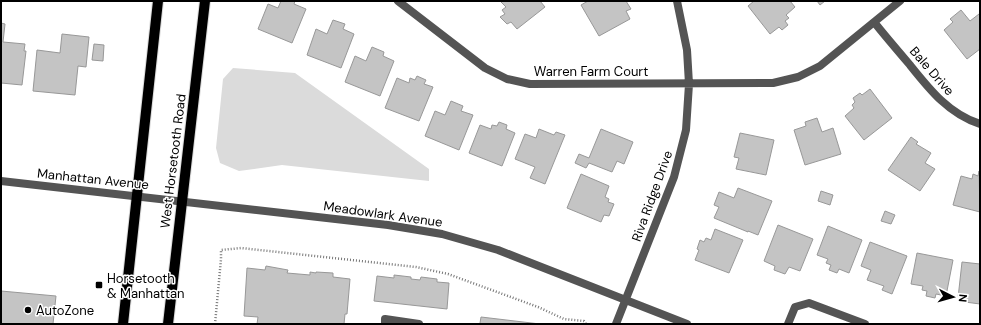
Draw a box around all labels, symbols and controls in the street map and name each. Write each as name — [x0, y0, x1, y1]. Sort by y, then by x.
street label: Bale Drive — [906, 43, 958, 99]
street label: Warren Farm Court — [534, 63, 648, 80]
street label: West Horsetooth Road — [156, 93, 190, 229]
street label: Riva Ridge Drive — [628, 148, 676, 244]
street label: Manhattan Avenue — [36, 165, 150, 193]
street label: Meadowlark Avenue — [322, 197, 444, 231]
place label: Horsetooth & Manhattan — [107, 270, 185, 302]
north arrow — [933, 277, 973, 317]
marker: Horsetooth & Manhattan — [94, 280, 104, 290]
text: N — [956, 293, 970, 303]
place label: AutoZone — [36, 302, 94, 319]
marker: AutoZone — [23, 305, 33, 315]

